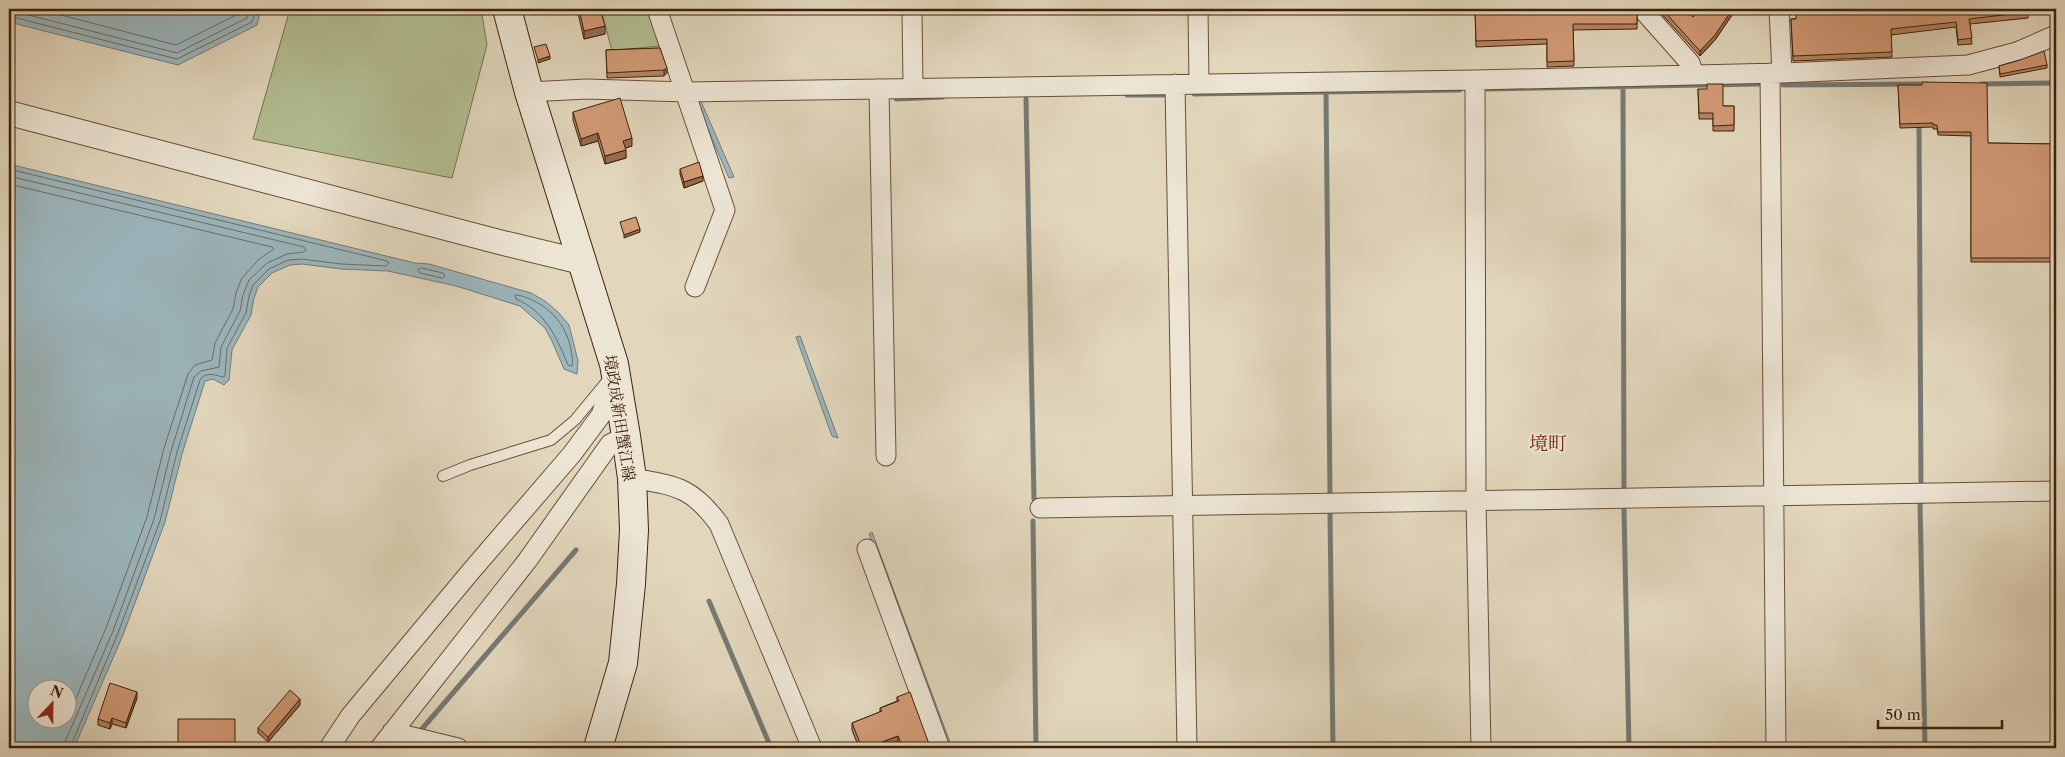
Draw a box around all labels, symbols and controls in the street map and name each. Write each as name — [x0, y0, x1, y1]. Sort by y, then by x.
street label: 境政成新田蟹江線 — [600, 353, 640, 483]
district label: 境町 — [1529, 432, 1567, 455]
north arrow — [28, 680, 78, 730]
text: N — [48, 681, 66, 703]
scale bar — [1878, 697, 2001, 729]
text: 50 m — [1885, 705, 1921, 724]

